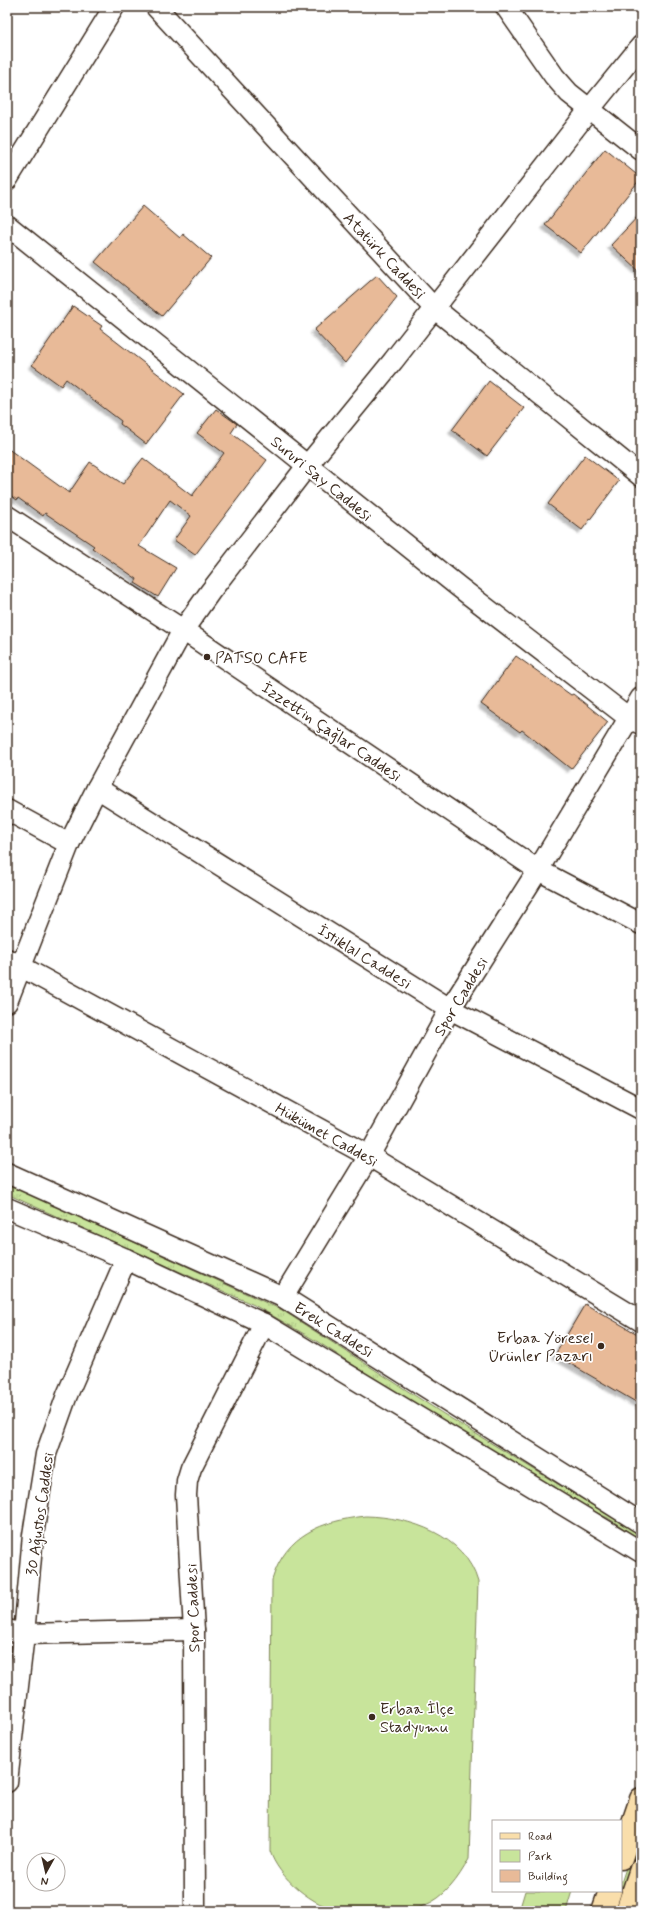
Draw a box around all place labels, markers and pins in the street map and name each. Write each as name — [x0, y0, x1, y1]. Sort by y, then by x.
place label: PATSO CAFE — [215, 648, 308, 669]
marker: PATSO CAFE — [202, 652, 212, 662]
place label: Erbaa Yöresel Ürünler Pazarı — [488, 1328, 593, 1367]
marker: Erbaa Yöresel Ürünler Pazarı — [596, 1341, 606, 1351]
place label: Erbaa İlçe Stadyumu — [380, 1699, 454, 1738]
marker: Erbaa İlçe Stadyumu — [367, 1712, 377, 1722]

